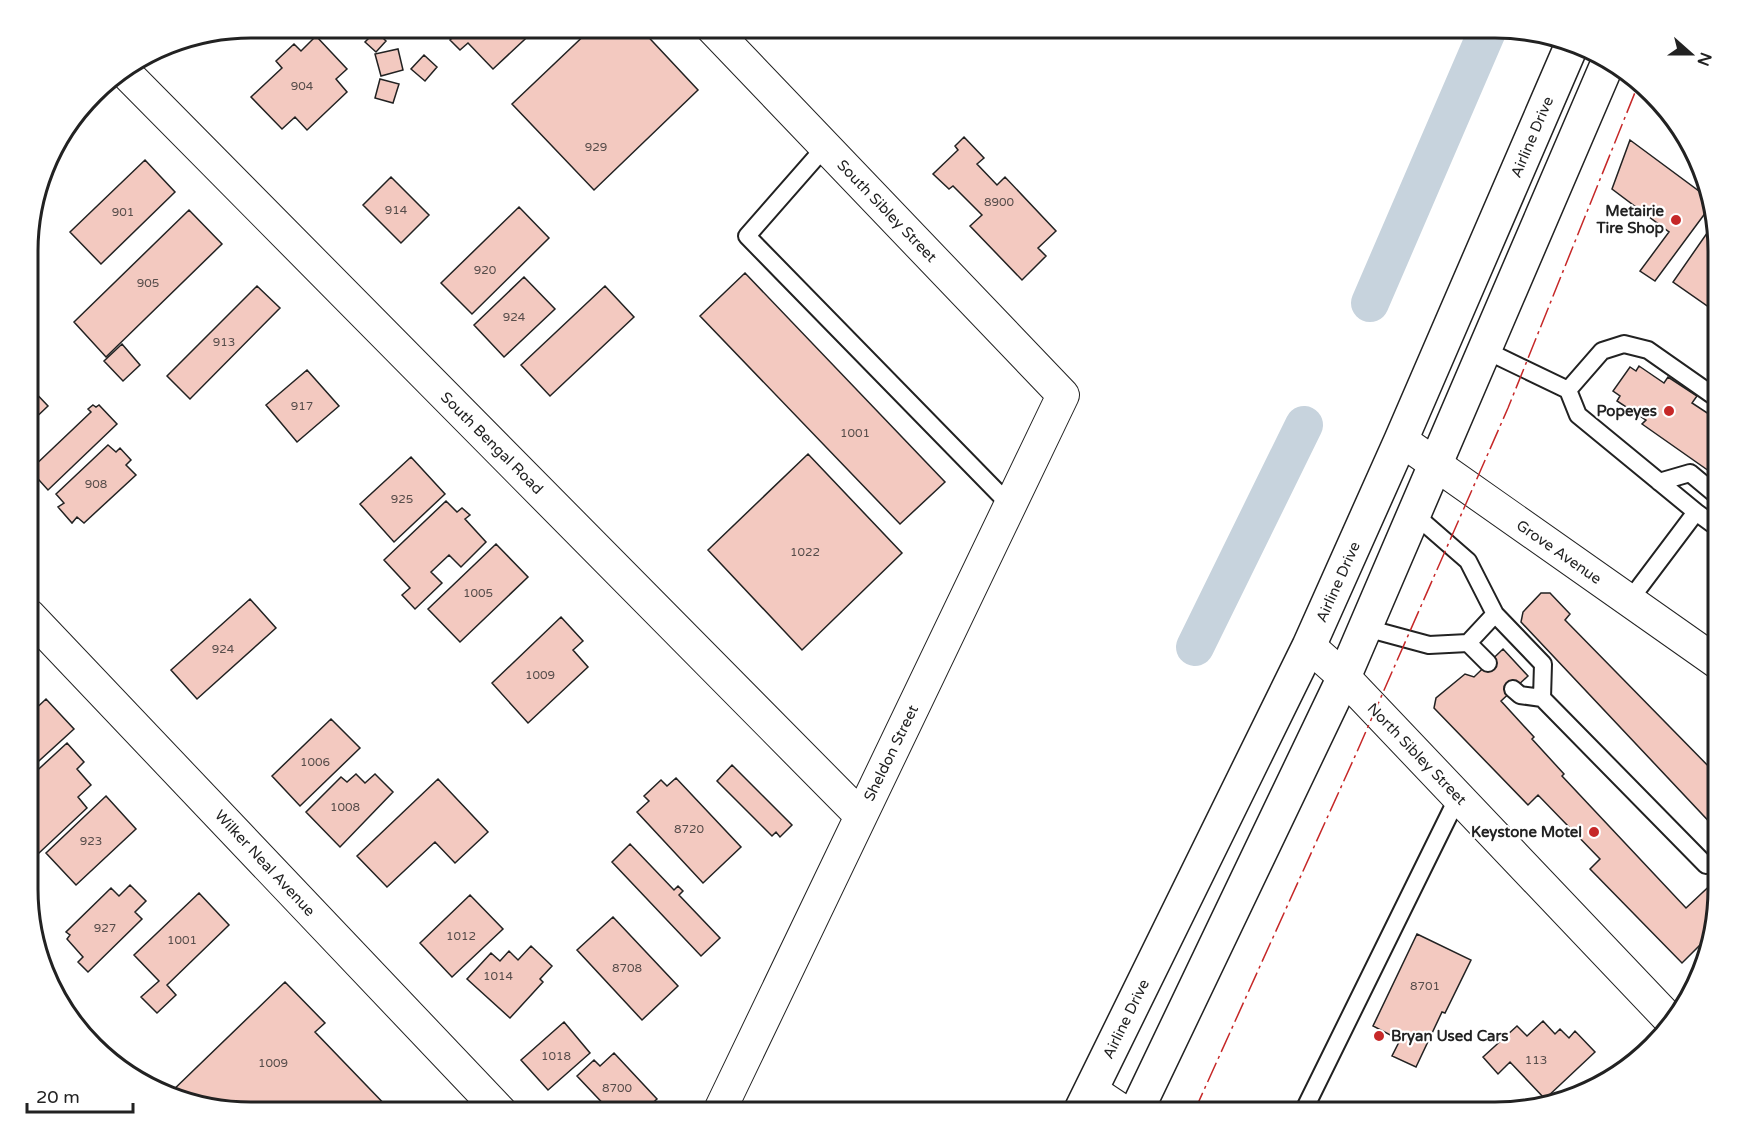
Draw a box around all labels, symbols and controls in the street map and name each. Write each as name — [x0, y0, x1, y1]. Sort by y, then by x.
north arrow — [1661, 24, 1721, 84]
text: N — [1692, 49, 1716, 69]
house number: 904 — [291, 79, 314, 93]
street label: Airline Drive — [1507, 94, 1557, 180]
house number: 929 — [585, 140, 607, 154]
street label: South Sibley Street — [833, 156, 941, 266]
house number: 8900 — [984, 195, 1015, 209]
place label: Metairie Tire Shop — [1596, 202, 1665, 238]
house number: 914 — [385, 203, 408, 217]
house number: 901 — [112, 205, 134, 219]
marker: Metairie Tire Shop — [1669, 213, 1683, 227]
house number: 920 — [474, 263, 497, 277]
house number: 905 — [137, 276, 159, 290]
house number: 924 — [503, 310, 526, 324]
house number: 913 — [213, 335, 235, 349]
street label: South Bengal Road — [437, 388, 547, 498]
house number: 917 — [291, 399, 313, 413]
place label: Popeyes — [1596, 402, 1657, 421]
marker: Popeyes — [1662, 404, 1676, 418]
house number: 1001 — [840, 426, 870, 440]
house number: 908 — [85, 477, 107, 491]
house number: 925 — [391, 492, 413, 506]
street label: Grove Avenue — [1513, 516, 1605, 588]
street label: Airline Drive — [1312, 539, 1364, 625]
house number: 1022 — [790, 545, 820, 559]
house number: 1005 — [463, 586, 493, 600]
house number: 924 — [212, 642, 235, 656]
house number: 1009 — [525, 668, 555, 682]
street label: North Sibley Street — [1364, 699, 1470, 809]
street label: Sheldon Street — [860, 702, 922, 804]
house number: 1006 — [300, 755, 330, 769]
house number: 1008 — [330, 800, 360, 814]
street label: Wilker Neal Avenue — [211, 806, 319, 920]
house number: 8720 — [674, 822, 705, 836]
place label: Keystone Motel — [1471, 823, 1582, 842]
marker: Keystone Motel — [1587, 825, 1601, 839]
house number: 923 — [80, 834, 102, 848]
house number: 927 — [94, 921, 116, 935]
house number: 1012 — [446, 929, 476, 943]
house number: 1001 — [167, 933, 197, 947]
house number: 8708 — [612, 961, 642, 975]
house number: 1014 — [483, 969, 514, 983]
street label: Airline Drive — [1099, 976, 1153, 1062]
house number: 8701 — [1410, 979, 1440, 993]
place label: Bryan Used Cars — [1391, 1027, 1508, 1046]
marker: Bryan Used Cars — [1372, 1029, 1386, 1043]
house number: 1018 — [541, 1049, 571, 1063]
house number: 113 — [1525, 1053, 1547, 1067]
house number: 1009 — [258, 1056, 288, 1070]
scale bar — [27, 1076, 134, 1114]
house number: 8700 — [602, 1081, 633, 1095]
text: 20 m — [36, 1086, 80, 1108]

